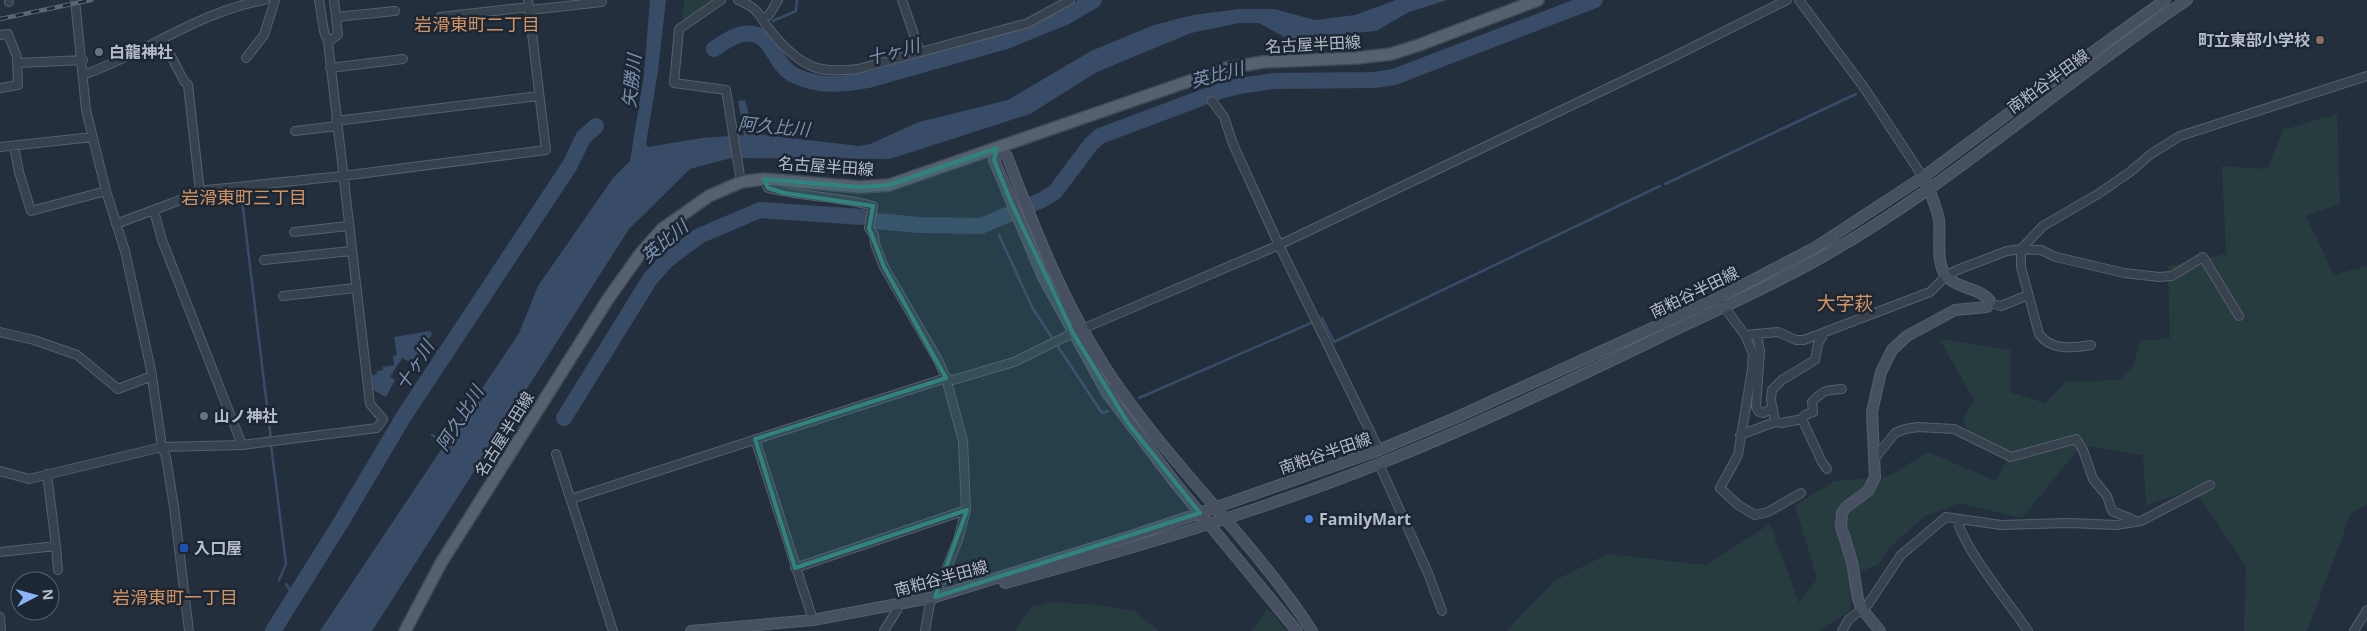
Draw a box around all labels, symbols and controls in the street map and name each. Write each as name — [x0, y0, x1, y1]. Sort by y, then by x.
district label: 岩滑東町二丁目 — [414, 12, 540, 36]
place label: 町立東部小学校 — [2198, 29, 2310, 51]
street label: 名古屋半田線 — [1264, 31, 1362, 57]
water label: 十ヶ川 — [864, 32, 924, 70]
marker: 町立東部小学校 — [2314, 34, 2326, 46]
place label: 白龍神社 — [109, 41, 173, 63]
street label: 南粕谷半田線 — [2003, 44, 2093, 118]
marker: 白龍神社 — [93, 46, 105, 58]
water label: 矢勝川 — [616, 51, 646, 109]
water label: 英比川 — [1188, 55, 1248, 93]
water label: 阿久比川 — [737, 111, 813, 141]
street label: 名古屋半田線 — [777, 152, 875, 180]
district label: 岩滑東町三丁目 — [181, 185, 307, 209]
water label: 英比川 — [636, 213, 694, 268]
street label: 南粕谷半田線 — [1646, 261, 1742, 323]
district label: 大字萩 — [1816, 290, 1874, 316]
water label: 十ヶ川 — [389, 334, 440, 394]
water label: 阿久比川 — [430, 379, 489, 455]
street label: 名古屋半田線 — [469, 387, 539, 481]
place label: 山ノ神社 — [214, 405, 278, 427]
marker: 山ノ神社 — [198, 410, 210, 422]
street label: 南粕谷半田線 — [1276, 427, 1374, 479]
place label: FamilyMart — [1319, 508, 1411, 530]
marker: FamilyMart — [1303, 513, 1315, 525]
place label: 入口屋 — [194, 537, 242, 559]
marker: 入口屋 — [178, 542, 190, 554]
street label: 南粕谷半田線 — [892, 555, 990, 601]
north arrow — [10, 571, 60, 621]
district label: 岩滑東町一丁目 — [112, 585, 238, 609]
text: N — [38, 588, 58, 601]

